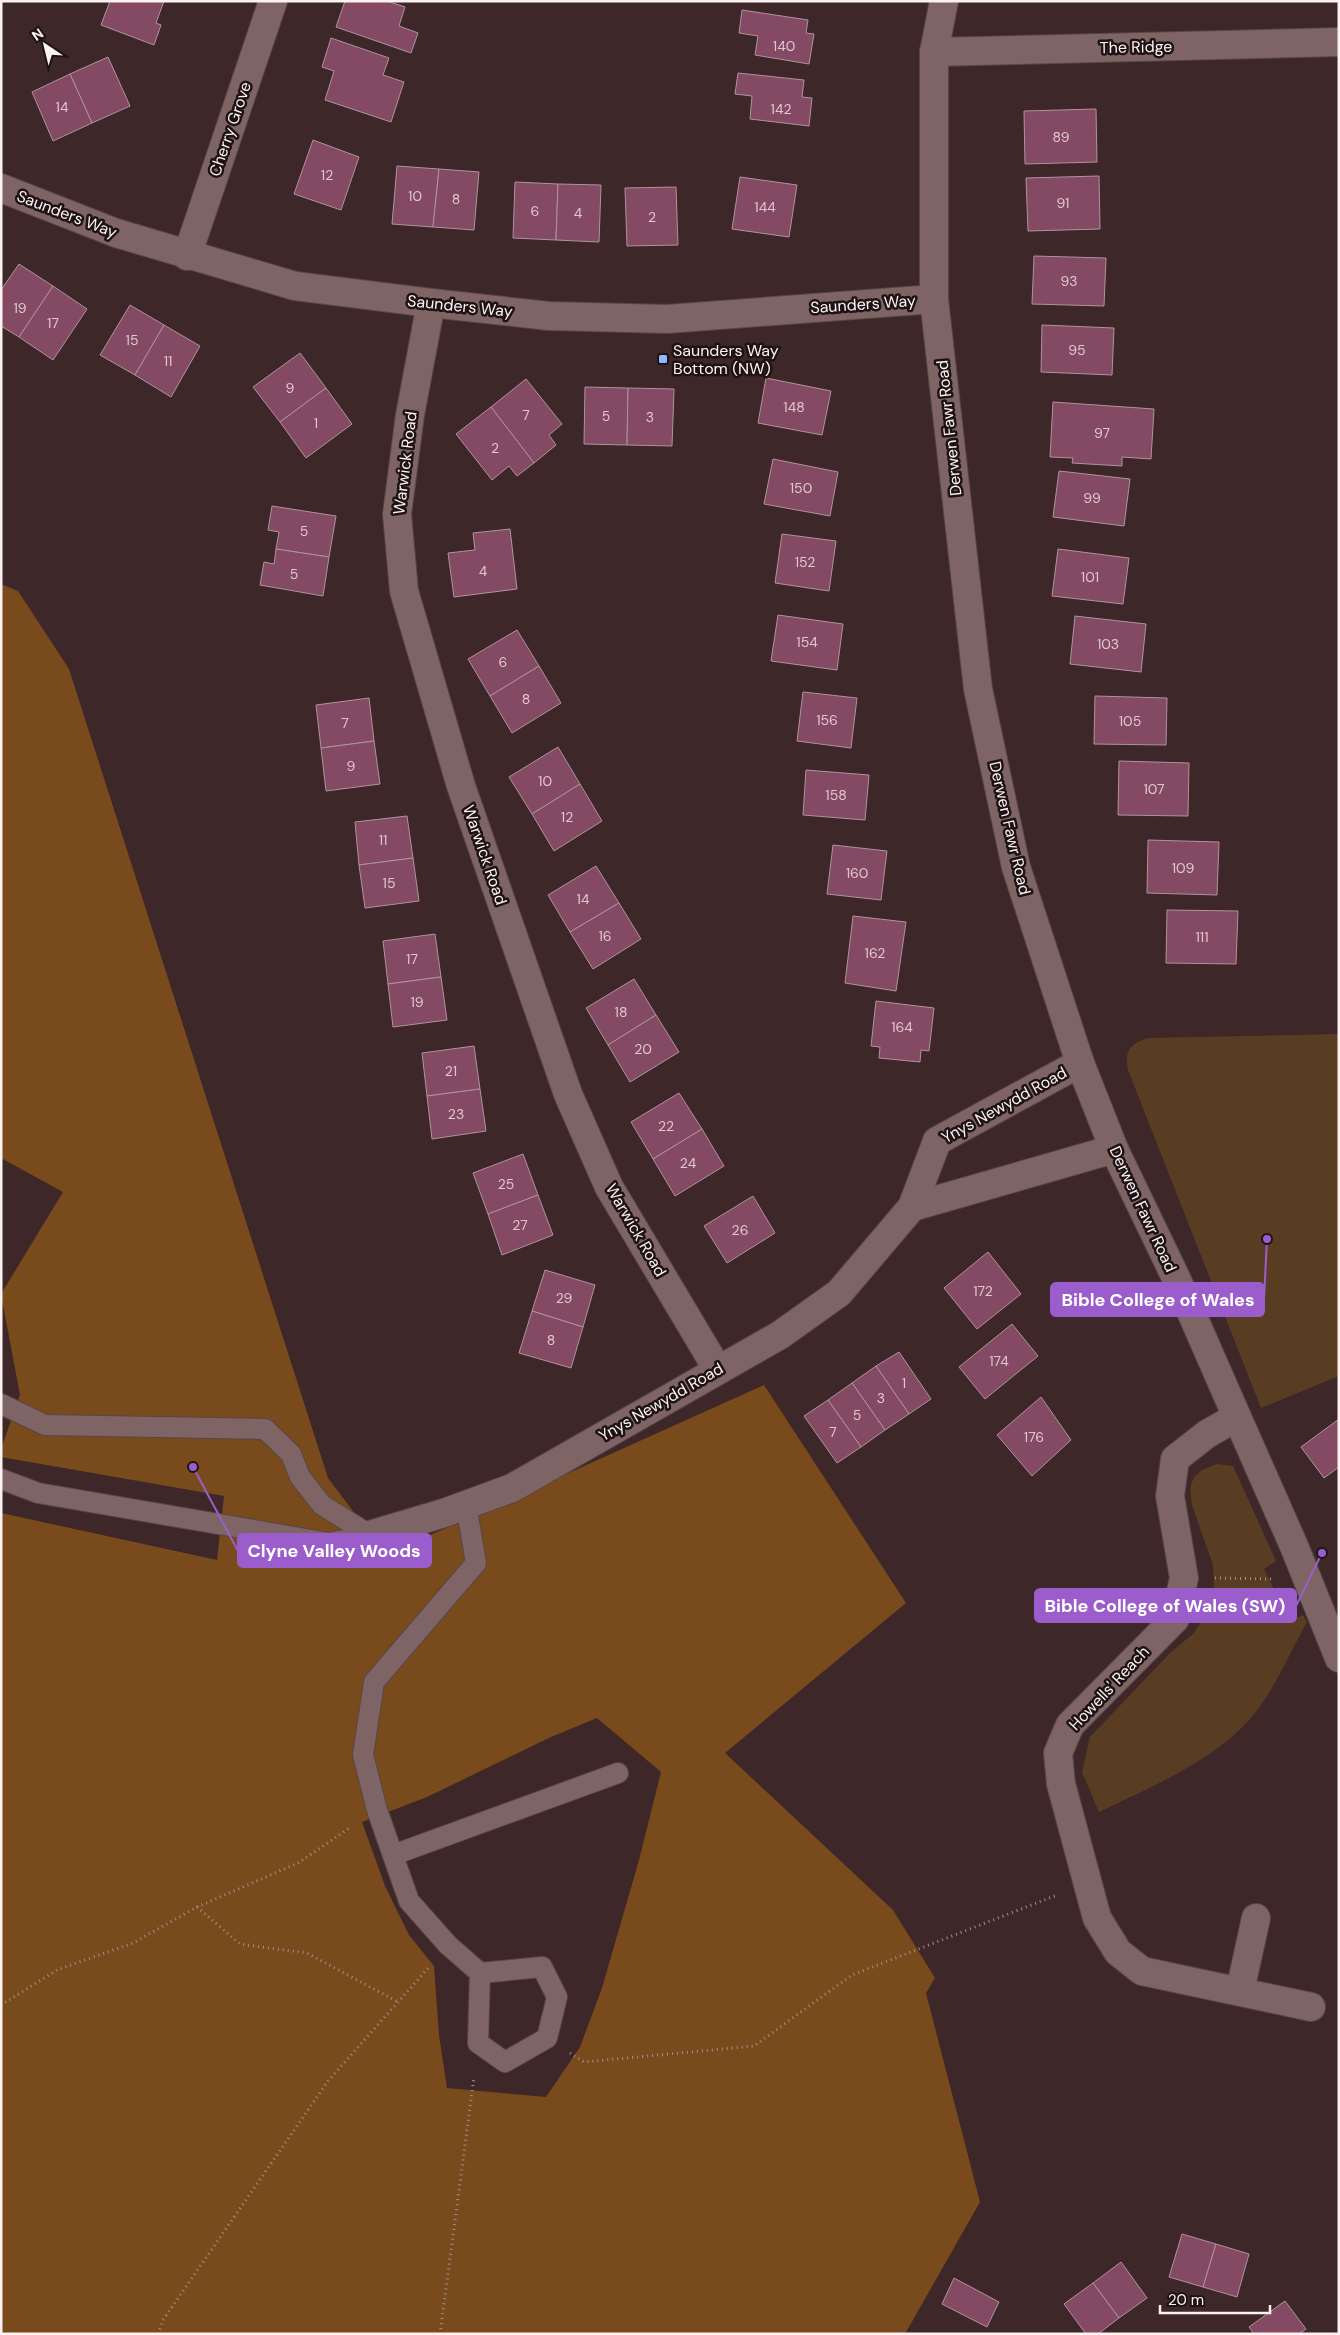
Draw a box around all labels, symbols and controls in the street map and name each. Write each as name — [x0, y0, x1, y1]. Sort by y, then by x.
north arrow — [20, 20, 70, 70]
text: N — [28, 24, 47, 45]
street label: The Ridge — [1100, 36, 1172, 58]
house number: 140 — [773, 37, 795, 55]
street label: Cherry Grove — [204, 79, 256, 179]
house number: 14 — [56, 98, 69, 116]
house number: 142 — [771, 100, 791, 118]
house number: 89 — [1053, 128, 1070, 146]
house number: 12 — [321, 166, 333, 184]
street label: Saunders Way — [14, 185, 120, 243]
house number: 10 — [408, 187, 422, 205]
house number: 8 — [452, 190, 460, 208]
house number: 91 — [1057, 194, 1069, 212]
house number: 144 — [754, 198, 776, 216]
house number: 6 — [531, 202, 539, 220]
house number: 4 — [574, 204, 583, 222]
house number: 2 — [648, 208, 656, 226]
house number: 93 — [1061, 272, 1077, 290]
street label: Saunders Way — [406, 290, 514, 322]
street label: Saunders Way — [810, 290, 917, 318]
house number: 19 — [13, 299, 27, 317]
house number: 17 — [47, 314, 59, 332]
house number: 15 — [126, 331, 138, 349]
place label: Saunders Way Bottom (NW) — [673, 340, 779, 379]
house number: 95 — [1068, 341, 1086, 359]
house number: 11 — [164, 352, 172, 370]
marker: Saunders Way Bottom (NW) — [657, 353, 669, 365]
street label: Derwen Fawr Road — [931, 359, 967, 497]
house number: 9 — [286, 379, 295, 397]
house number: 148 — [783, 398, 805, 416]
house number: 7 — [522, 406, 530, 424]
house number: 5 — [602, 407, 610, 425]
house number: 3 — [646, 408, 654, 426]
street label: Warwick Road — [388, 410, 422, 516]
house number: 1 — [314, 414, 318, 432]
house number: 97 — [1094, 424, 1110, 442]
house number: 2 — [491, 439, 499, 457]
house number: 150 — [790, 479, 812, 497]
house number: 99 — [1083, 489, 1101, 507]
house number: 5 — [300, 522, 308, 540]
house number: 152 — [795, 553, 815, 571]
house number: 4 — [479, 562, 488, 580]
house number: 5 — [290, 565, 298, 583]
house number: 101 — [1081, 568, 1099, 586]
house number: 154 — [796, 633, 818, 651]
house number: 103 — [1097, 635, 1119, 653]
house number: 6 — [499, 653, 507, 671]
house number: 8 — [522, 690, 530, 708]
house number: 156 — [816, 711, 838, 729]
house number: 105 — [1119, 712, 1141, 730]
house number: 7 — [341, 714, 349, 732]
house number: 9 — [347, 757, 356, 775]
street label: Derwen Fawr Road — [984, 759, 1036, 897]
house number: 10 — [538, 772, 552, 790]
house number: 107 — [1143, 780, 1165, 798]
house number: 158 — [825, 786, 847, 804]
street label: Warwick Road — [458, 802, 512, 908]
house number: 12 — [561, 808, 573, 826]
house number: 11 — [379, 831, 387, 849]
house number: 109 — [1172, 859, 1195, 877]
house number: 160 — [846, 864, 868, 882]
house number: 15 — [383, 874, 395, 892]
house number: 14 — [577, 890, 590, 908]
house number: 16 — [598, 927, 612, 945]
house number: 111 — [1195, 928, 1209, 946]
house number: 162 — [865, 944, 885, 962]
house number: 17 — [406, 950, 418, 968]
house number: 19 — [410, 993, 424, 1011]
house number: 18 — [615, 1003, 627, 1021]
house number: 164 — [891, 1018, 913, 1036]
house number: 20 — [634, 1040, 652, 1058]
house number: 21 — [445, 1062, 457, 1080]
street label: Ynys Newydd Road — [938, 1062, 1070, 1148]
house number: 23 — [448, 1105, 464, 1123]
house number: 22 — [658, 1117, 674, 1135]
street label: Derwen Fawr Road — [1105, 1143, 1181, 1275]
house number: 24 — [680, 1154, 697, 1172]
house number: 25 — [498, 1175, 514, 1193]
street label: Warwick Road — [601, 1180, 671, 1280]
house number: 27 — [512, 1216, 528, 1234]
house number: 26 — [732, 1221, 748, 1239]
house number: 172 — [973, 1282, 993, 1300]
callout: Bible College of Wales — [1051, 1283, 1264, 1316]
text: Bible College of Wales — [1062, 1288, 1254, 1312]
house number: 29 — [556, 1289, 573, 1307]
house number: 8 — [547, 1331, 555, 1349]
house number: 174 — [989, 1352, 1009, 1370]
street label: Ynys Newydd Road — [595, 1358, 727, 1446]
house number: 1 — [902, 1374, 906, 1392]
house number: 3 — [877, 1389, 885, 1407]
house number: 5 — [853, 1406, 861, 1424]
house number: 7 — [829, 1423, 837, 1441]
house number: 176 — [1024, 1428, 1044, 1446]
callout: Clyne Valley Woods — [238, 1534, 431, 1567]
text: Clyne Valley Woods — [247, 1539, 421, 1563]
callout: Bible College of Wales (SW) — [1035, 1589, 1296, 1622]
text: Bible College of Wales (SW) — [1045, 1594, 1285, 1618]
street label: Howells' Reach — [1064, 1641, 1154, 1735]
scale bar — [1160, 2282, 1270, 2314]
text: 20 m — [1168, 2290, 1204, 2310]

